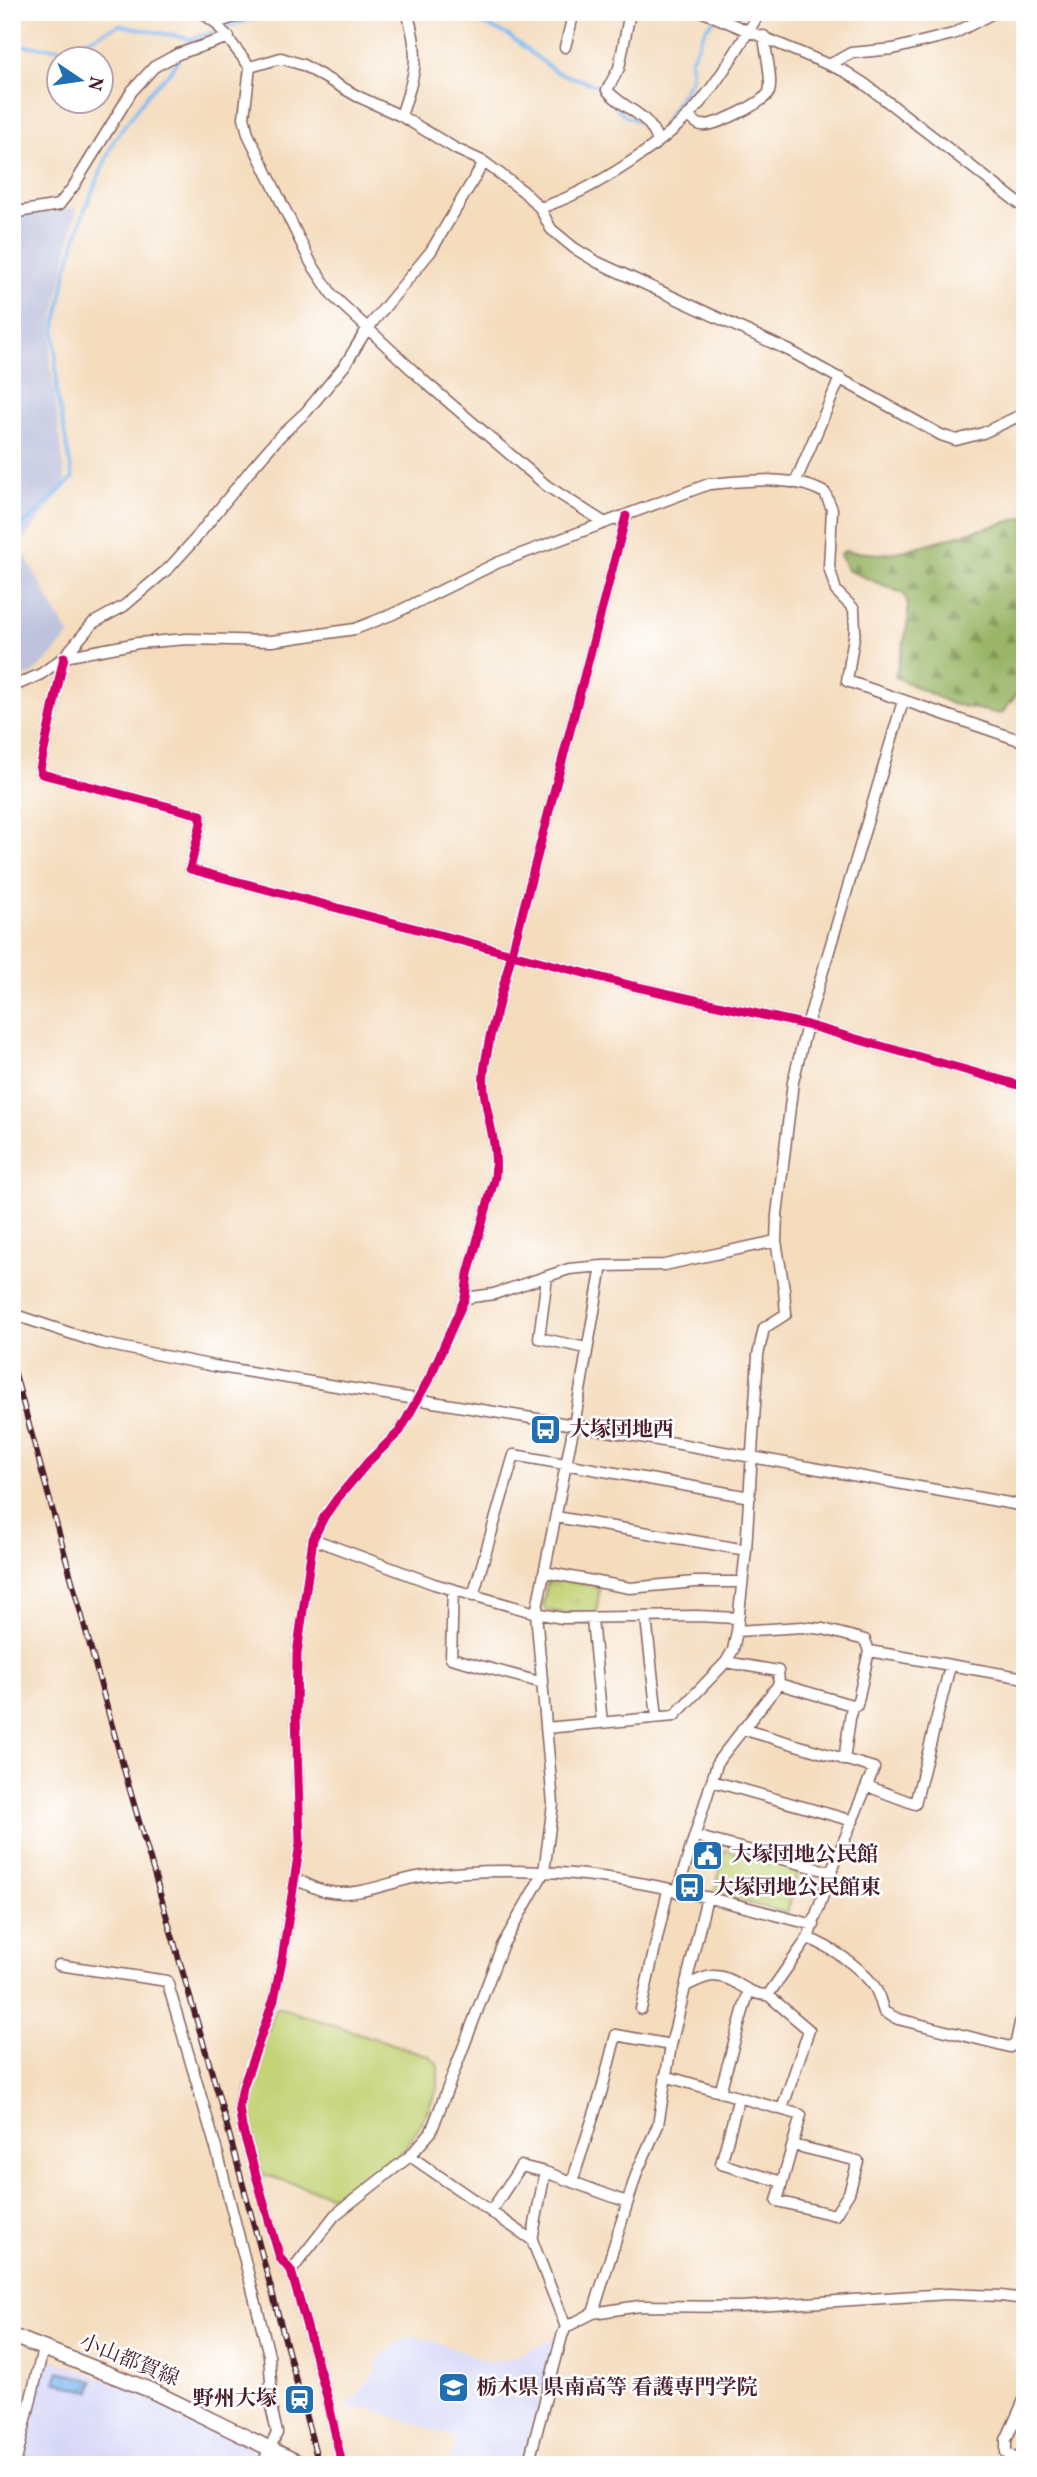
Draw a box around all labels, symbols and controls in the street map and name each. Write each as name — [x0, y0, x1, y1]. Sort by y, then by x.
north arrow — [46, 46, 116, 116]
text: N — [80, 74, 109, 93]
bus stop icon: 大塚団地西 — [529, 1413, 563, 1447]
place label: 大塚団地西 — [569, 1416, 674, 1445]
public building icon: 大塚団地公民館 — [691, 1838, 725, 1872]
place label: 大塚団地公民館 — [731, 1841, 878, 1870]
bus stop icon: 大塚団地公民館東 — [673, 1871, 707, 1905]
place label: 大塚団地公民館東 — [713, 1874, 881, 1903]
street label: 小山都賀線 — [75, 2328, 183, 2394]
school or university icon: 栃木県 県南高等 看護専門学院 — [436, 2371, 470, 2405]
place label: 栃木県 県南高等 看護専門学院 — [476, 2374, 757, 2403]
station icon: 野州大塚 — [283, 2382, 317, 2416]
place label: 野州大塚 — [193, 2385, 277, 2414]

